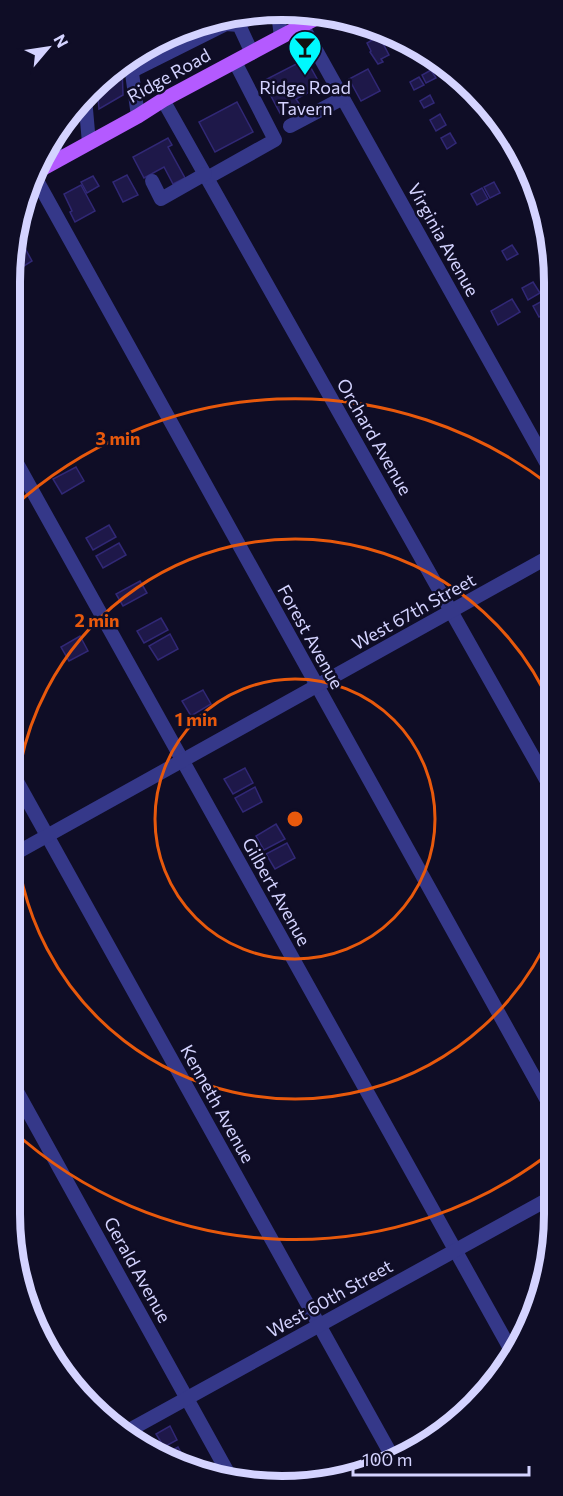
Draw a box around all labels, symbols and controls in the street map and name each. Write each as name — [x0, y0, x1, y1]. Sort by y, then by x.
north arrow — [18, 18, 78, 78]
bar icon: Ridge Road Tavern — [287, 29, 323, 76]
text: N — [50, 31, 73, 50]
street label: Ridge Road — [123, 43, 214, 107]
place label: Ridge Road Tavern — [259, 76, 351, 119]
street label: Virginia Avenue — [404, 179, 484, 300]
street label: Orchard Avenue — [333, 374, 417, 499]
text: 3 min — [95, 427, 141, 449]
street label: West 67th Street — [348, 568, 479, 654]
street label: Forest Avenue — [273, 580, 349, 693]
text: 2 min — [75, 609, 119, 631]
text: 1 min — [175, 708, 217, 730]
centre of rings — [285, 809, 305, 829]
street label: Gilbert Avenue — [238, 833, 316, 950]
street label: Kenneth Avenue — [176, 1040, 260, 1167]
street label: Gerald Avenue — [100, 1213, 176, 1326]
street label: West 60th Street — [263, 1255, 396, 1342]
scale bar — [353, 1439, 528, 1477]
text: 100 m — [362, 1448, 412, 1470]

